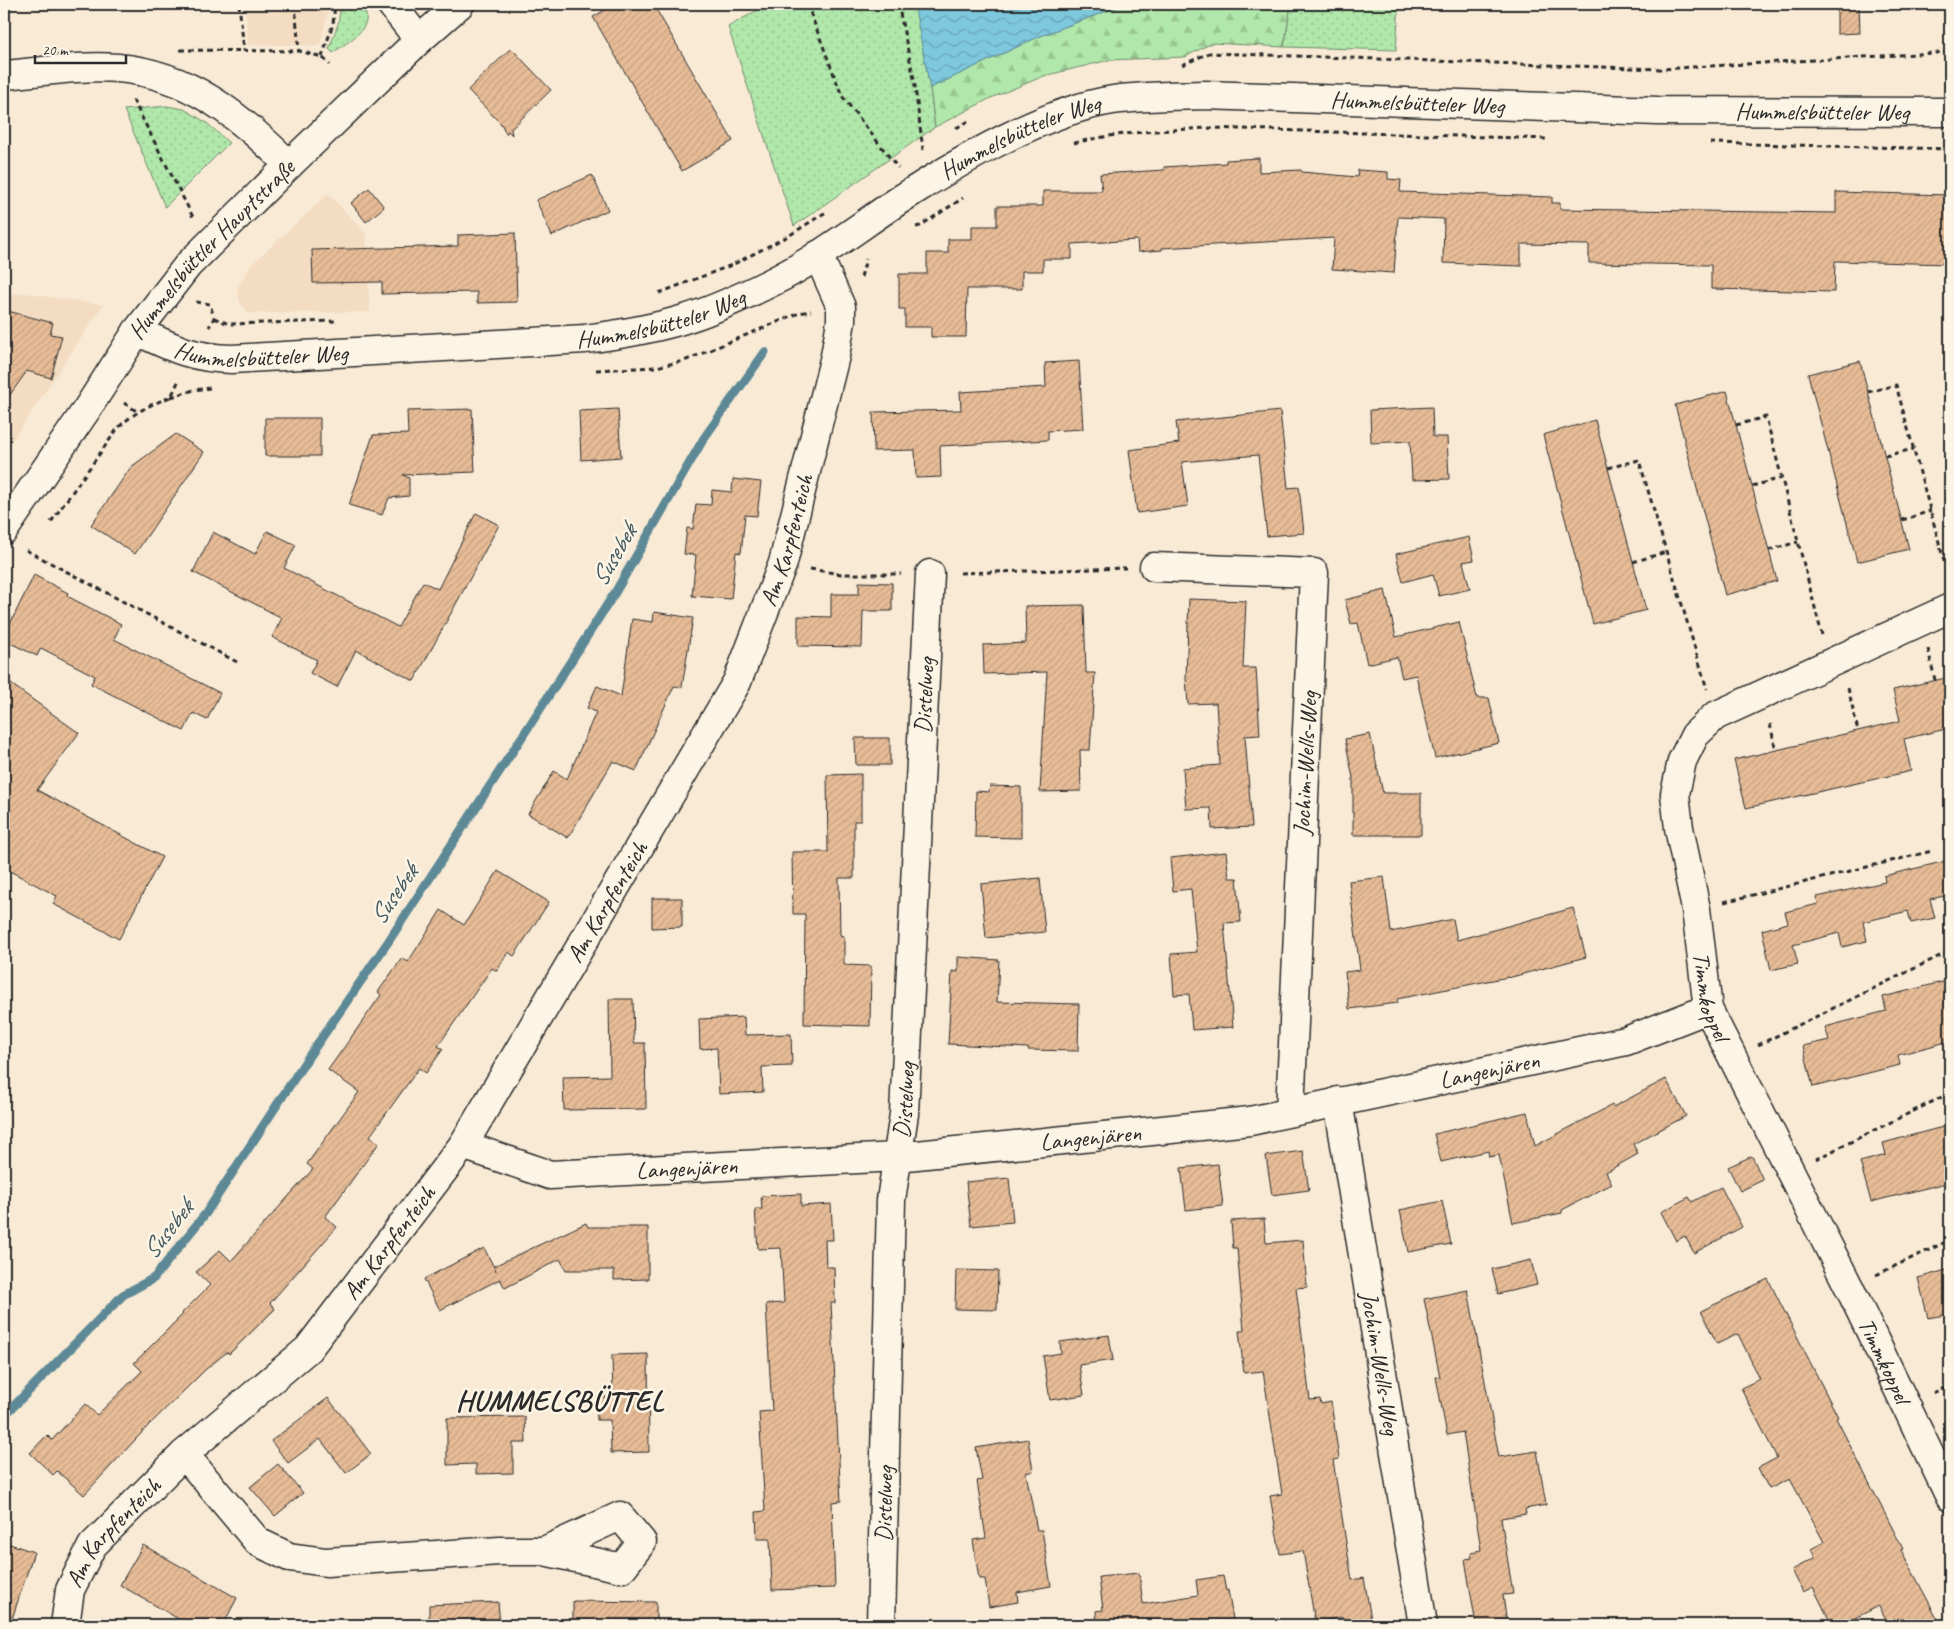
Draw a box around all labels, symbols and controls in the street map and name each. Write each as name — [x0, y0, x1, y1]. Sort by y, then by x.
scale bar — [35, 32, 126, 64]
text: 20 m — [42, 41, 69, 60]
street label: Hummelsbütteler Weg — [1330, 84, 1507, 121]
street label: Hummelsbütteler Weg — [934, 87, 1106, 186]
street label: Hummelsbütteler Weg — [1735, 96, 1912, 127]
street label: Hummelsbüttler Hauptstraße — [121, 151, 303, 345]
street label: Hummelsbütteler Weg — [576, 281, 752, 354]
street label: Hummelsbütteler Weg — [171, 334, 351, 374]
street label: Am Karpfenteich — [753, 470, 820, 610]
water label: Susebek — [584, 515, 647, 592]
street label: Distelweg — [907, 655, 941, 734]
street label: Jochim-Wells-Weg — [1286, 689, 1324, 837]
street label: Am Karpfenteich — [559, 835, 655, 968]
water label: Susebek — [362, 854, 428, 931]
street label: Timmkoppel — [1686, 950, 1738, 1049]
street label: Langenjären — [1437, 1045, 1542, 1095]
street label: Distelweg — [886, 1059, 922, 1140]
street label: Langenjären — [1039, 1117, 1143, 1157]
street label: Langenjären — [635, 1150, 738, 1186]
street label: Am Karpfenteich — [336, 1178, 443, 1306]
water label: Susebek — [135, 1190, 204, 1265]
street label: Jochim-Wells-Weg — [1354, 1289, 1407, 1439]
street label: Timmkoppel — [1851, 1313, 1919, 1412]
district label: HUMMELSBÜTTEL — [456, 1382, 665, 1419]
street label: Distelweg — [868, 1463, 900, 1542]
street label: Am Karpfenteich — [59, 1470, 168, 1592]

